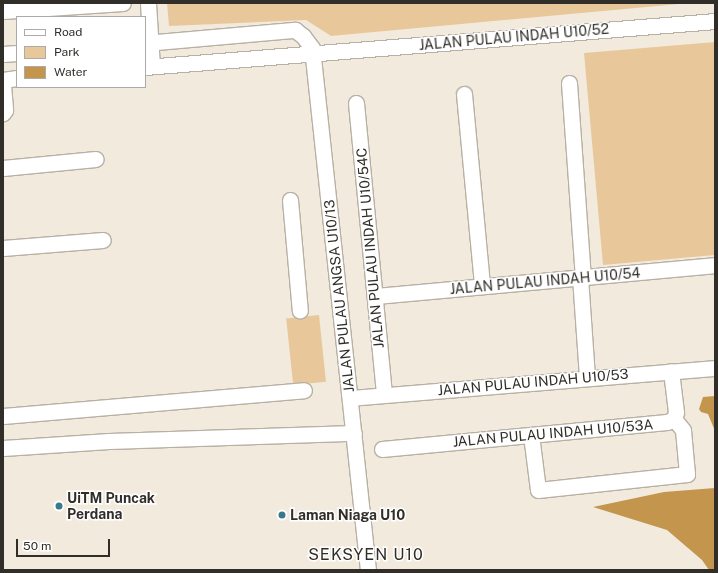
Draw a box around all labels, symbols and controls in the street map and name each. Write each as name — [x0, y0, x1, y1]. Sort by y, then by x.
legend — [16, 16, 146, 88]
street label: JALAN PULAU INDAH U10/52 — [418, 20, 610, 54]
text: Road — [54, 25, 82, 39]
text: Park — [54, 45, 80, 59]
text: Water — [54, 65, 87, 79]
street label: JALAN PULAU INDAH U10/54C — [353, 147, 387, 349]
street label: JALAN PULAU ANGSA U10/13 — [321, 199, 357, 393]
street label: JALAN PULAU INDAH U10/54 — [449, 264, 641, 298]
street label: JALAN PULAU INDAH U10/53 — [437, 365, 629, 399]
street label: JALAN PULAU INDAH U10/53A — [452, 416, 654, 450]
place label: UiTM Puncak Perdana — [67, 490, 155, 522]
marker: UiTM Puncak Perdana — [54, 501, 64, 511]
place label: Laman Niaga U10 — [290, 507, 405, 523]
marker: Laman Niaga U10 — [277, 510, 287, 520]
scale bar — [18, 531, 112, 557]
text: 50 m — [23, 539, 51, 553]
district label: SEKSYEN U10 — [308, 545, 424, 565]

